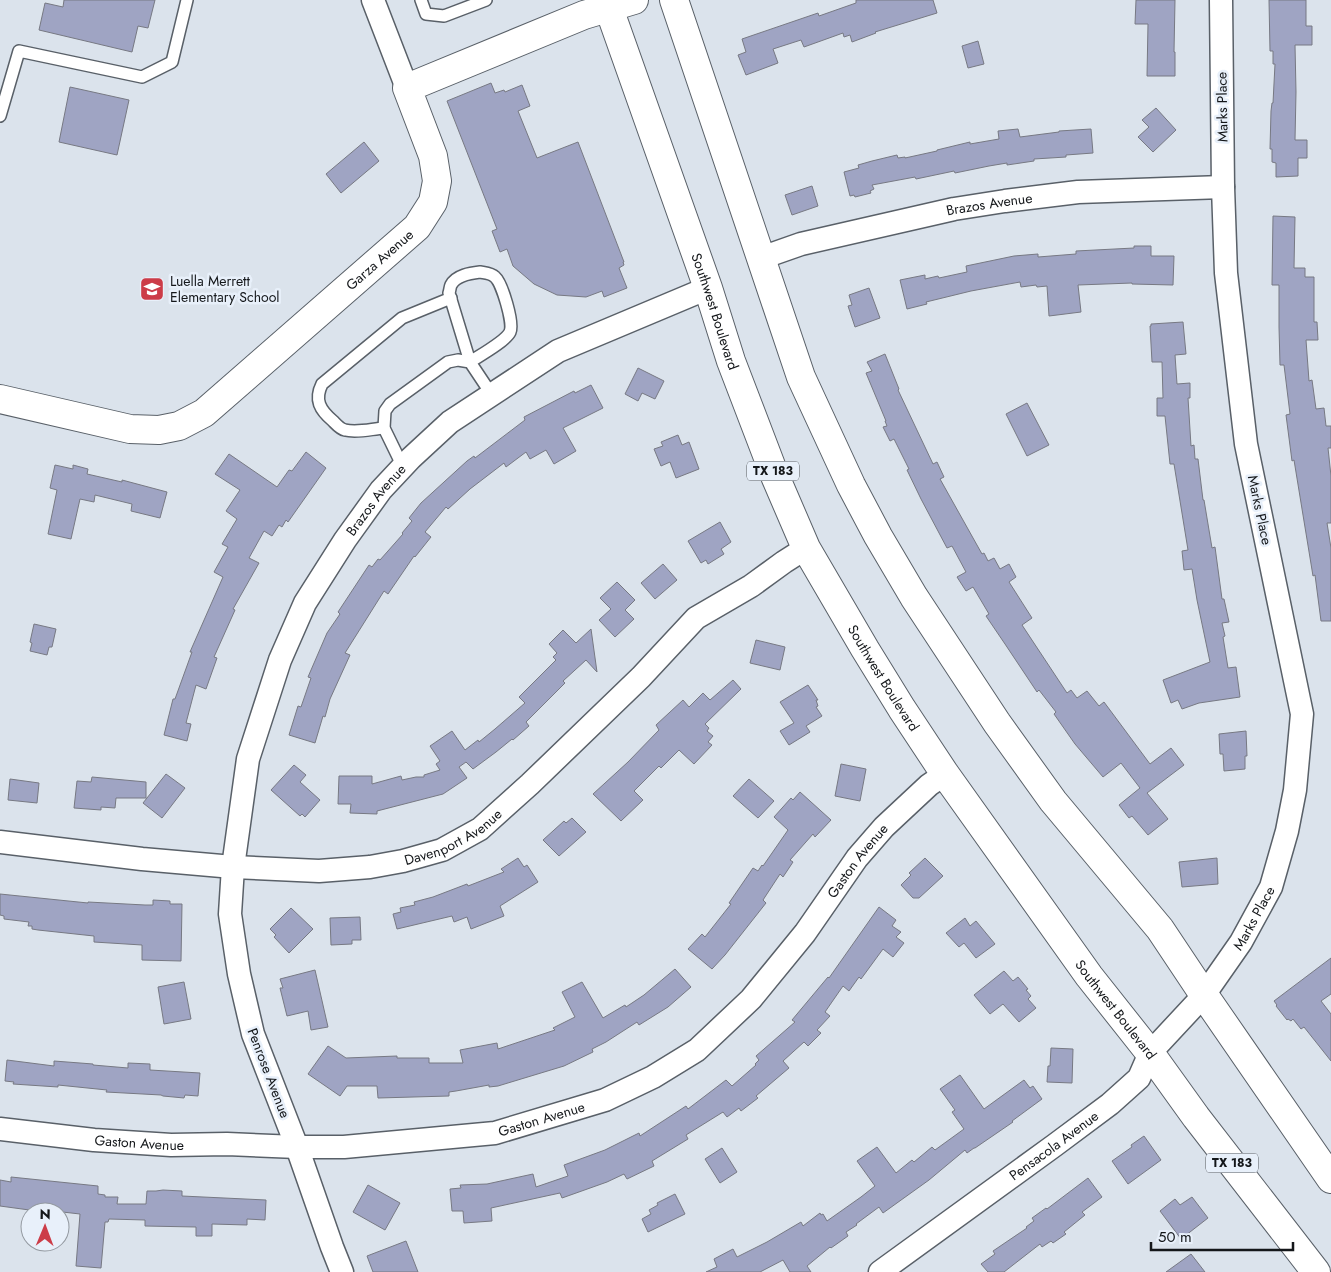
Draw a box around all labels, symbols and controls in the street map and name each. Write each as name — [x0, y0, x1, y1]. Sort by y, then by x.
street label: Marks Place — [1211, 72, 1233, 142]
street label: Brazos Avenue — [944, 188, 1033, 220]
street label: Garza Avenue — [341, 225, 418, 295]
street label: Southwest Boulevard — [686, 250, 744, 373]
place label: Luella Merrett Elementary School — [170, 271, 280, 307]
school or university icon: Luella Merrett Elementary School — [139, 276, 165, 302]
street label: Brazos Avenue — [341, 460, 410, 540]
road number: TX 183 — [747, 462, 799, 481]
street label: Marks Place — [1243, 473, 1277, 547]
street label: Southwest Boulevard — [843, 621, 924, 735]
street label: Davenport Avenue — [402, 804, 506, 870]
street label: Gaston Avenue — [822, 819, 893, 902]
street label: Marks Place — [1228, 883, 1280, 954]
street label: Southwest Boulevard — [1070, 956, 1161, 1063]
street label: Penrose Avenue — [243, 1025, 295, 1121]
street label: Gaston Avenue — [496, 1097, 587, 1142]
street label: Pensacola Avenue — [1005, 1106, 1103, 1185]
street label: Gaston Avenue — [94, 1130, 184, 1155]
road number: TX 183 — [1206, 1154, 1258, 1172]
north arrow — [20, 1202, 70, 1252]
text: N — [39, 1204, 51, 1224]
scale bar — [1151, 1220, 1294, 1252]
text: 50 m — [1158, 1226, 1192, 1248]

